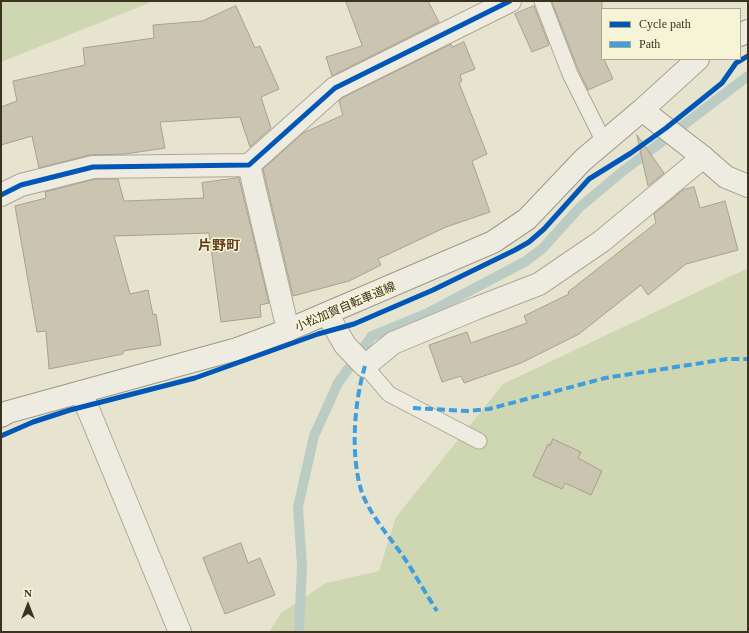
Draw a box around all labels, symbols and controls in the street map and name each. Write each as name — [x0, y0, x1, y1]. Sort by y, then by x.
legend — [601, 8, 741, 60]
text: Cycle path — [639, 17, 691, 31]
text: Path — [639, 37, 660, 51]
district label: 片野町 — [198, 237, 240, 253]
street label: 小松加賀自転車道線 — [292, 278, 398, 334]
north arrow — [8, 585, 48, 625]
text: N — [24, 587, 32, 599]

